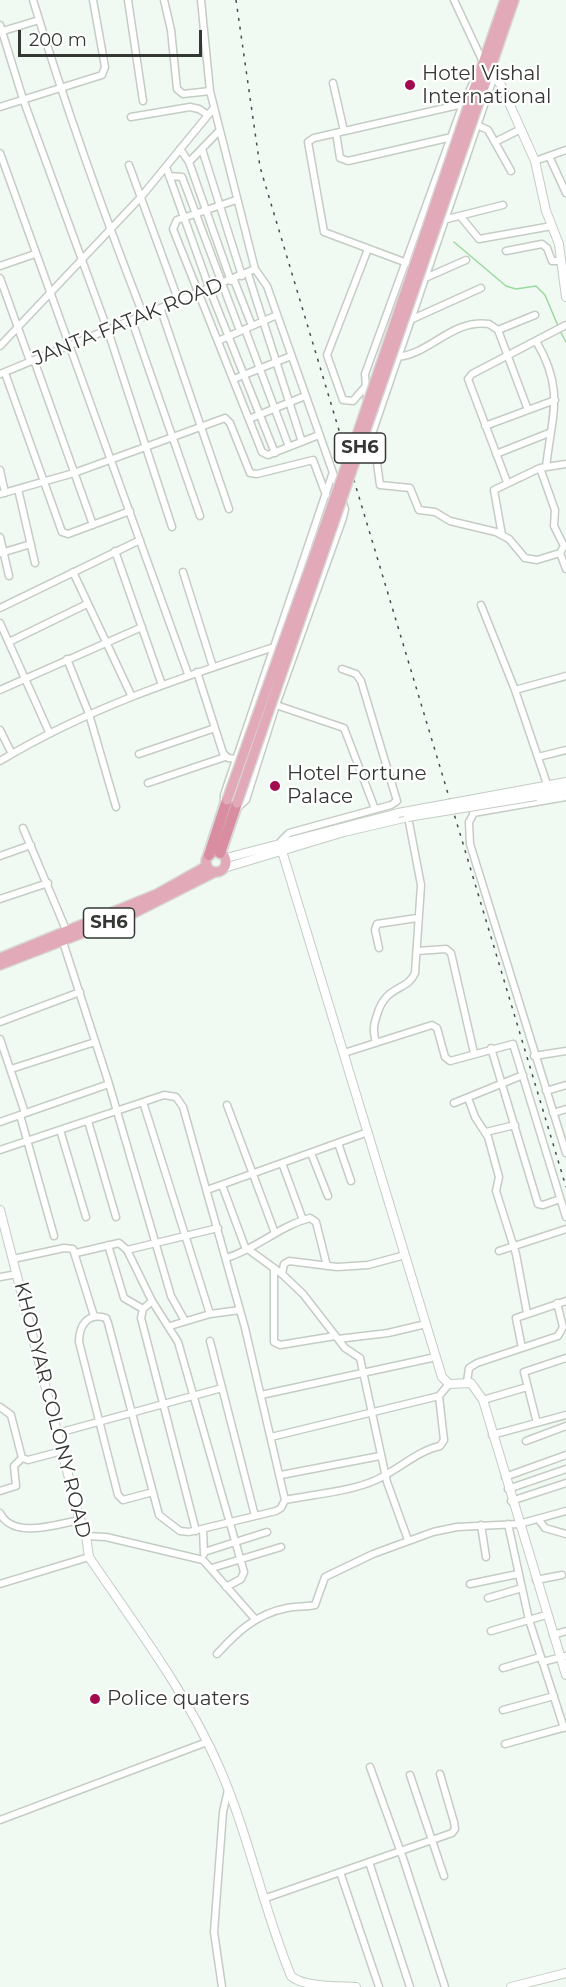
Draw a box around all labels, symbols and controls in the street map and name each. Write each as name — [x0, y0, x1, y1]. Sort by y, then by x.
scale bar — [21, 18, 206, 56]
text: 200 m — [29, 29, 87, 51]
place label: Hotel Vishal International — [422, 62, 551, 109]
marker: Hotel Vishal International — [403, 78, 417, 92]
street label: JANTA FATAK ROAD — [29, 273, 227, 371]
road number: SH6 — [334, 433, 386, 463]
place label: Hotel Fortune Palace — [287, 762, 427, 809]
marker: Hotel Fortune Palace — [268, 779, 282, 793]
road number: SH6 — [84, 908, 134, 938]
street label: KHODYAR COLONY ROAD — [9, 1279, 95, 1541]
place label: Police quaters — [107, 1687, 249, 1711]
marker: Police quaters — [88, 1692, 102, 1706]

